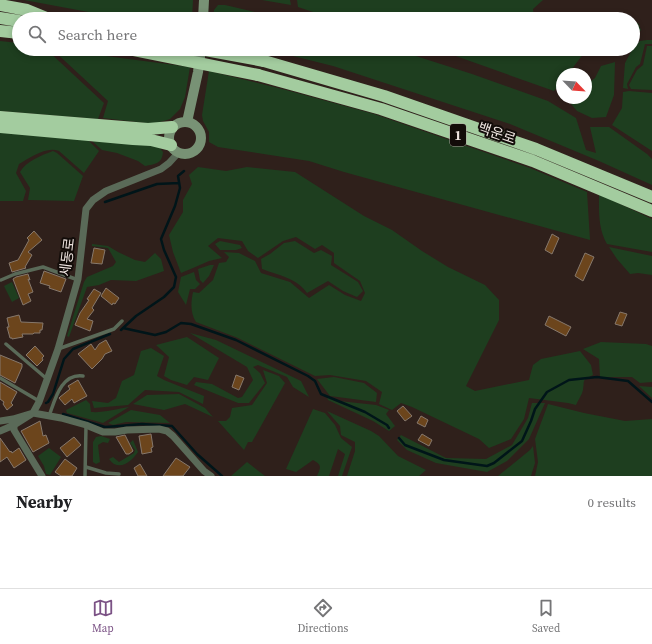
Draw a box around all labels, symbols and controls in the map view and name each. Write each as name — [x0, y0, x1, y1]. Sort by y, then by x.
search box — [12, 12, 640, 56]
icon: search — [26, 23, 48, 45]
text: Search here — [58, 24, 137, 45]
north arrow — [556, 68, 592, 104]
street label: 백운로 — [475, 117, 519, 149]
road number: 1 — [450, 124, 466, 146]
street label: 세동로 — [55, 236, 79, 277]
text: Nearby — [16, 490, 72, 514]
text: 0 results — [588, 494, 636, 511]
tab: Map — [92, 597, 114, 636]
tab: Directions — [297, 597, 348, 636]
tab: Saved — [532, 597, 560, 636]

